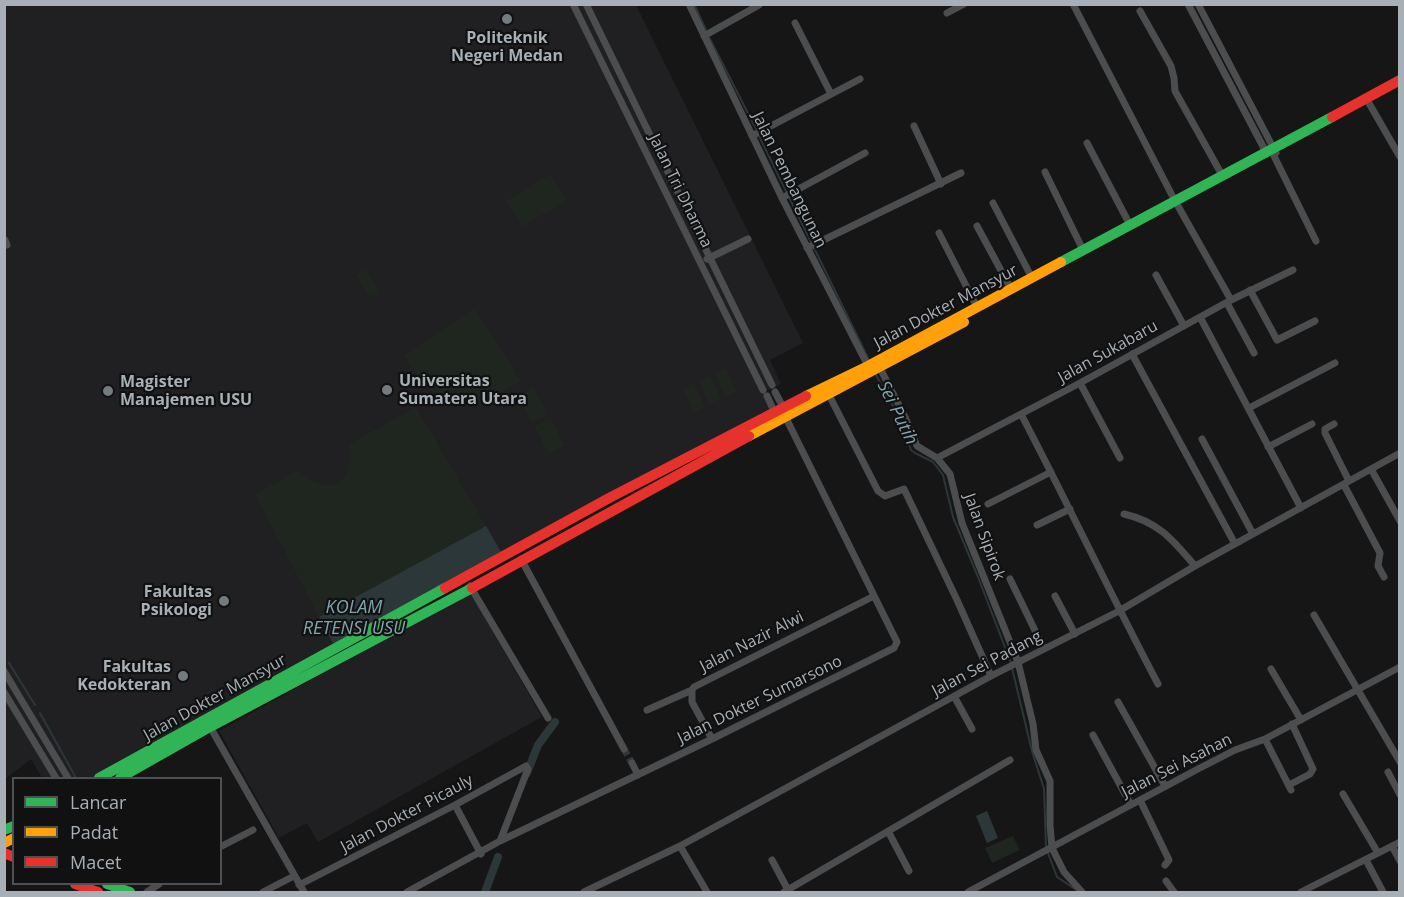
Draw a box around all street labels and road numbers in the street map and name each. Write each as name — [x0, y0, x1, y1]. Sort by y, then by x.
street label: Jalan Pembangunan — [748, 109, 830, 251]
street label: Jalan Tri Dharma — [644, 131, 716, 251]
street label: Jalan Dokter Mansyur — [871, 261, 1021, 353]
street label: Jalan Sukabaru — [1055, 317, 1161, 387]
street label: Jalan Sipirok — [959, 491, 1009, 583]
street label: Jalan Nazir Alwi — [697, 608, 807, 676]
street label: Jalan Sei Padang — [929, 627, 1045, 701]
street label: Jalan Dokter Mansyur — [140, 651, 290, 745]
street label: Jalan Dokter Sumarsono — [675, 652, 845, 748]
street label: Jalan Sei Asahan — [1119, 730, 1235, 802]
street label: Jalan Dokter Picauly — [338, 771, 476, 857]

